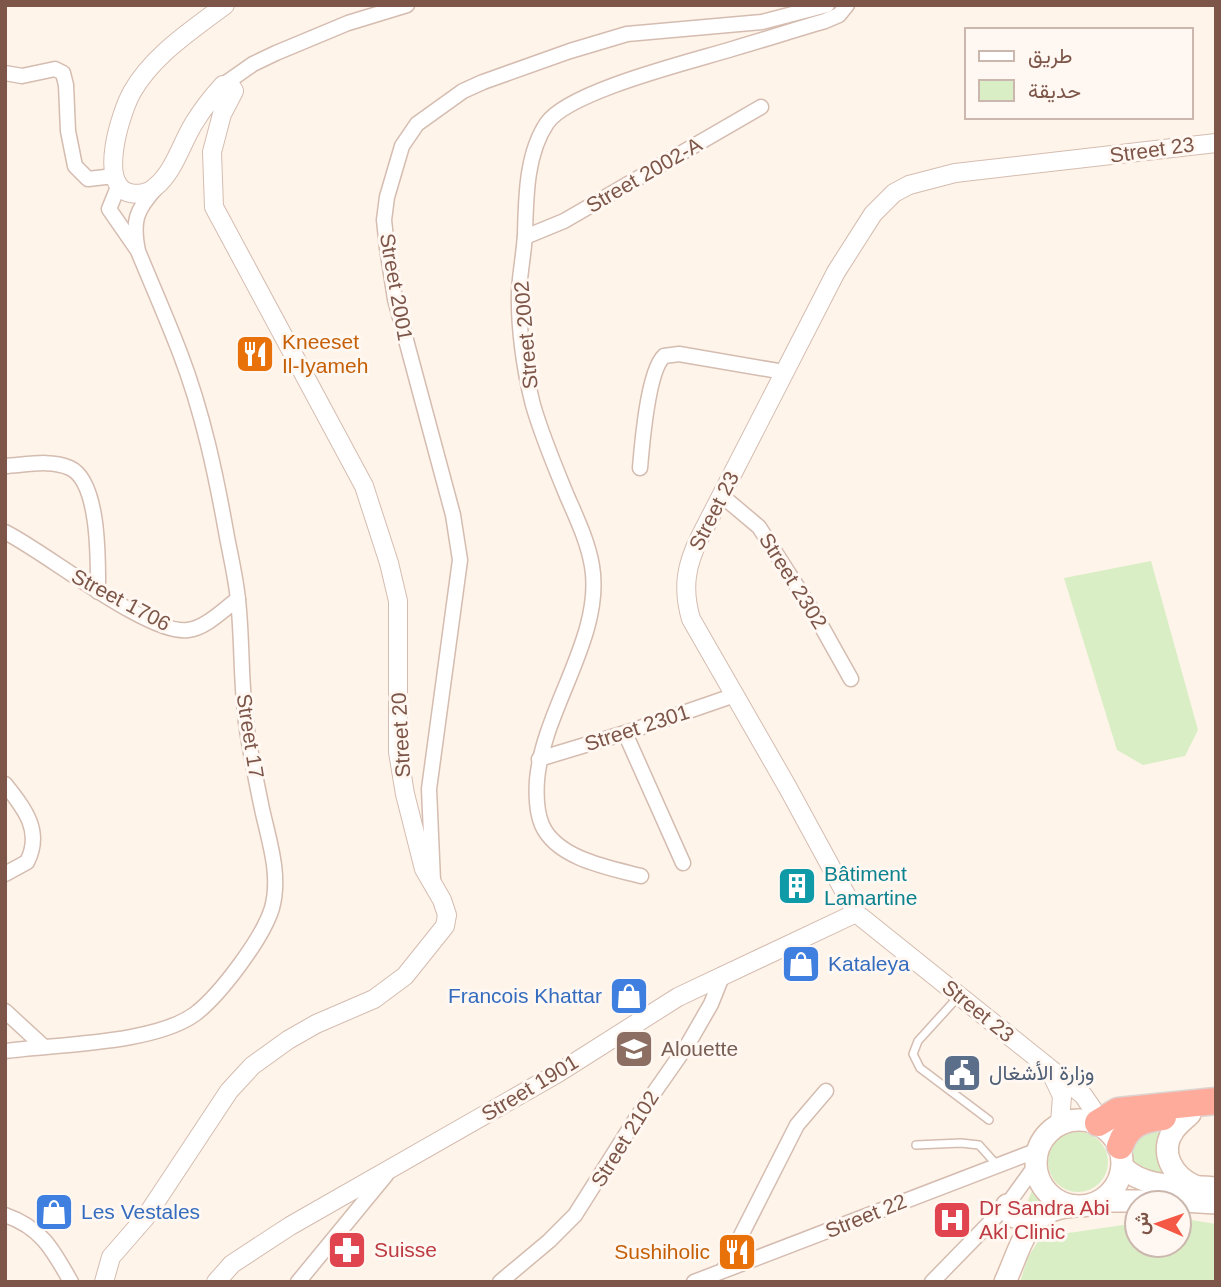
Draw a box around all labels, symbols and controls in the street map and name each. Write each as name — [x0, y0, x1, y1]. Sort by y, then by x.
legend — [965, 28, 1193, 119]
text: طريق — [1028, 44, 1073, 69]
text: حديقة — [1028, 79, 1081, 103]
street label: Street 2002-A — [582, 132, 706, 217]
street label: Street 23 — [1108, 132, 1196, 167]
street label: Street 2001 — [376, 231, 417, 342]
street label: Street 2002 — [509, 280, 542, 390]
place label: Kneeset Il-Iyameh — [282, 330, 368, 377]
restaurant icon: Kneeset Il-Iyameh — [234, 333, 276, 375]
street label: Street 23 — [684, 468, 743, 554]
street label: Street 2302 — [755, 529, 832, 633]
street label: Street 1706 — [68, 564, 175, 635]
street label: Street 17 — [232, 692, 269, 780]
street label: Street 20 — [387, 692, 414, 778]
street label: Street 2301 — [582, 700, 692, 755]
place label: Bâtiment Lamartine — [824, 862, 917, 909]
building icon: Bâtiment Lamartine — [776, 865, 818, 907]
shop icon: Kataleya — [780, 943, 822, 985]
place label: Kataleya — [828, 952, 910, 975]
shop icon: Francois Khattar — [608, 975, 650, 1017]
street label: Street 23 — [938, 975, 1019, 1046]
place label: Francois Khattar — [448, 984, 602, 1007]
school or university icon: Alouette — [613, 1028, 655, 1070]
place label: Alouette — [661, 1037, 738, 1060]
street label: Street 1901 — [477, 1050, 582, 1125]
public building icon: وزارة الأشغال — [941, 1052, 983, 1094]
place label: وزارة الأشغال — [989, 1061, 1094, 1086]
street label: Street 2102 — [586, 1087, 663, 1191]
street label: Street 22 — [822, 1189, 910, 1242]
north arrow — [1123, 1189, 1193, 1259]
shop icon: Les Vestales — [33, 1191, 75, 1233]
place label: Dr Sandra Abi Akl Clinic — [979, 1196, 1110, 1243]
hospital icon: Dr Sandra Abi Akl Clinic — [931, 1199, 973, 1241]
place label: Les Vestales — [81, 1200, 200, 1223]
text: ش — [1131, 1211, 1153, 1235]
pharmacy icon: Suisse — [326, 1229, 368, 1271]
restaurant icon: Sushiholic — [716, 1231, 758, 1273]
place label: Suisse — [374, 1238, 437, 1261]
place label: Sushiholic — [614, 1240, 710, 1263]

